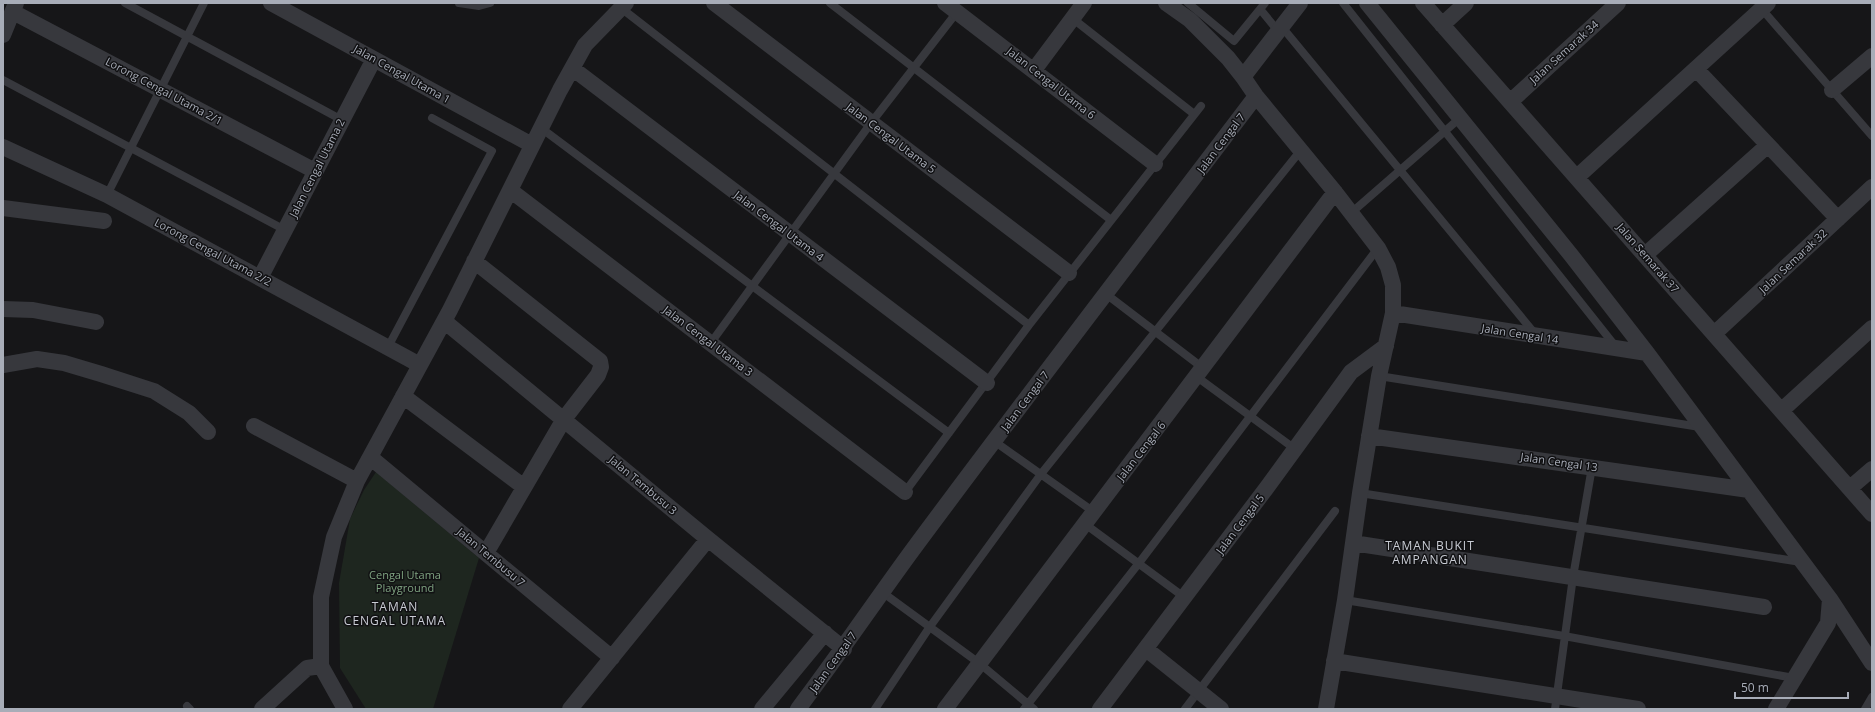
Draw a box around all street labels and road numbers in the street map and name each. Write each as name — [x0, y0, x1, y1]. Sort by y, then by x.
street label: Jalan Semarak 34 — [1525, 16, 1602, 87]
street label: Jalan Cengal Utama 1 — [350, 40, 453, 106]
street label: Jalan Cengal Utama 6 — [1003, 43, 1099, 122]
street label: Lorong Cengal Utama 2/1 — [103, 53, 225, 128]
street label: Jalan Cengal Utama 5 — [843, 98, 939, 176]
street label: Jalan Cengal 7 — [1193, 110, 1248, 177]
street label: Jalan Cengal Utama 2 — [285, 116, 348, 220]
street label: Jalan Cengal Utama 4 — [731, 186, 828, 265]
street label: Lorong Cengal Utama 2/2 — [152, 214, 274, 289]
street label: Jalan Semarak 37 — [1613, 219, 1683, 296]
street label: Jalan Semarak 32 — [1755, 225, 1830, 297]
street label: Jalan Cengal Utama 3 — [660, 301, 756, 379]
street label: Jalan Cengal 14 — [1480, 320, 1560, 347]
street label: Jalan Cengal 7 — [997, 368, 1052, 435]
street label: Jalan Cengal 6 — [1112, 418, 1169, 484]
street label: Jalan Cengal 13 — [1519, 449, 1599, 474]
street label: Jalan Tembusu 3 — [605, 451, 681, 518]
street label: Jalan Cengal 5 — [1212, 491, 1267, 558]
street label: Jalan Tembusu 7 — [453, 523, 529, 590]
street label: Jalan Cengal 7 — [805, 628, 860, 696]

